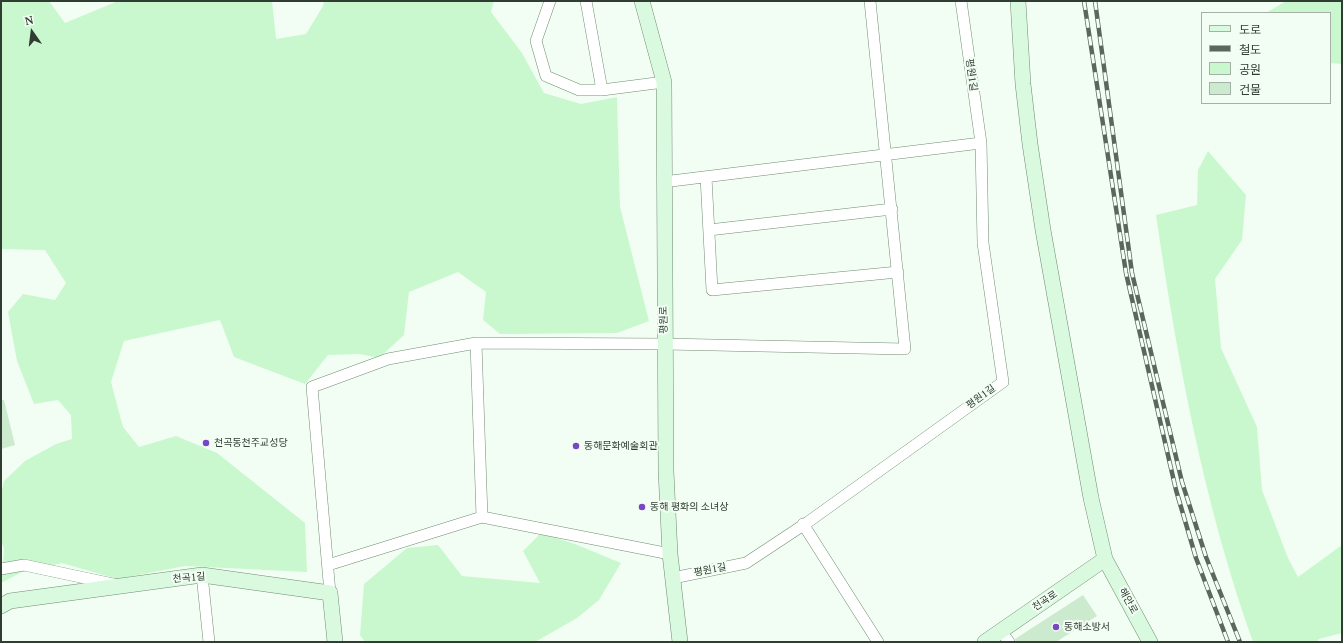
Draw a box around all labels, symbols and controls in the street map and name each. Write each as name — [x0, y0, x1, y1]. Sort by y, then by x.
north arrow — [12, 12, 52, 52]
legend — [1201, 12, 1331, 104]
text: N — [23, 13, 35, 28]
text: 도로 — [1239, 22, 1261, 37]
text: 철도 — [1239, 42, 1261, 57]
street label: 평원1길 — [963, 58, 979, 92]
text: 공원 — [1239, 62, 1261, 77]
text: 건물 — [1239, 82, 1261, 97]
street label: 평원로 — [658, 306, 670, 334]
street label: 평원1길 — [964, 382, 998, 412]
place label: 천곡동천주교성당 — [214, 437, 288, 449]
marker: 천곡동천주교성당 — [201, 438, 211, 448]
place label: 동해문화예술회관 — [584, 440, 658, 452]
marker: 동해문화예술회관 — [571, 441, 581, 451]
place label: 동해 평화의 소녀상 — [650, 501, 728, 513]
marker: 동해 평화의 소녀상 — [637, 502, 647, 512]
street label: 평원1길 — [693, 561, 727, 579]
street label: 천곡1길 — [172, 571, 206, 585]
street label: 해안로 — [1116, 586, 1140, 616]
street label: 천곡로 — [1030, 588, 1060, 614]
place label: 동해소방서 — [1064, 621, 1110, 633]
marker: 동해소방서 — [1051, 622, 1061, 632]

